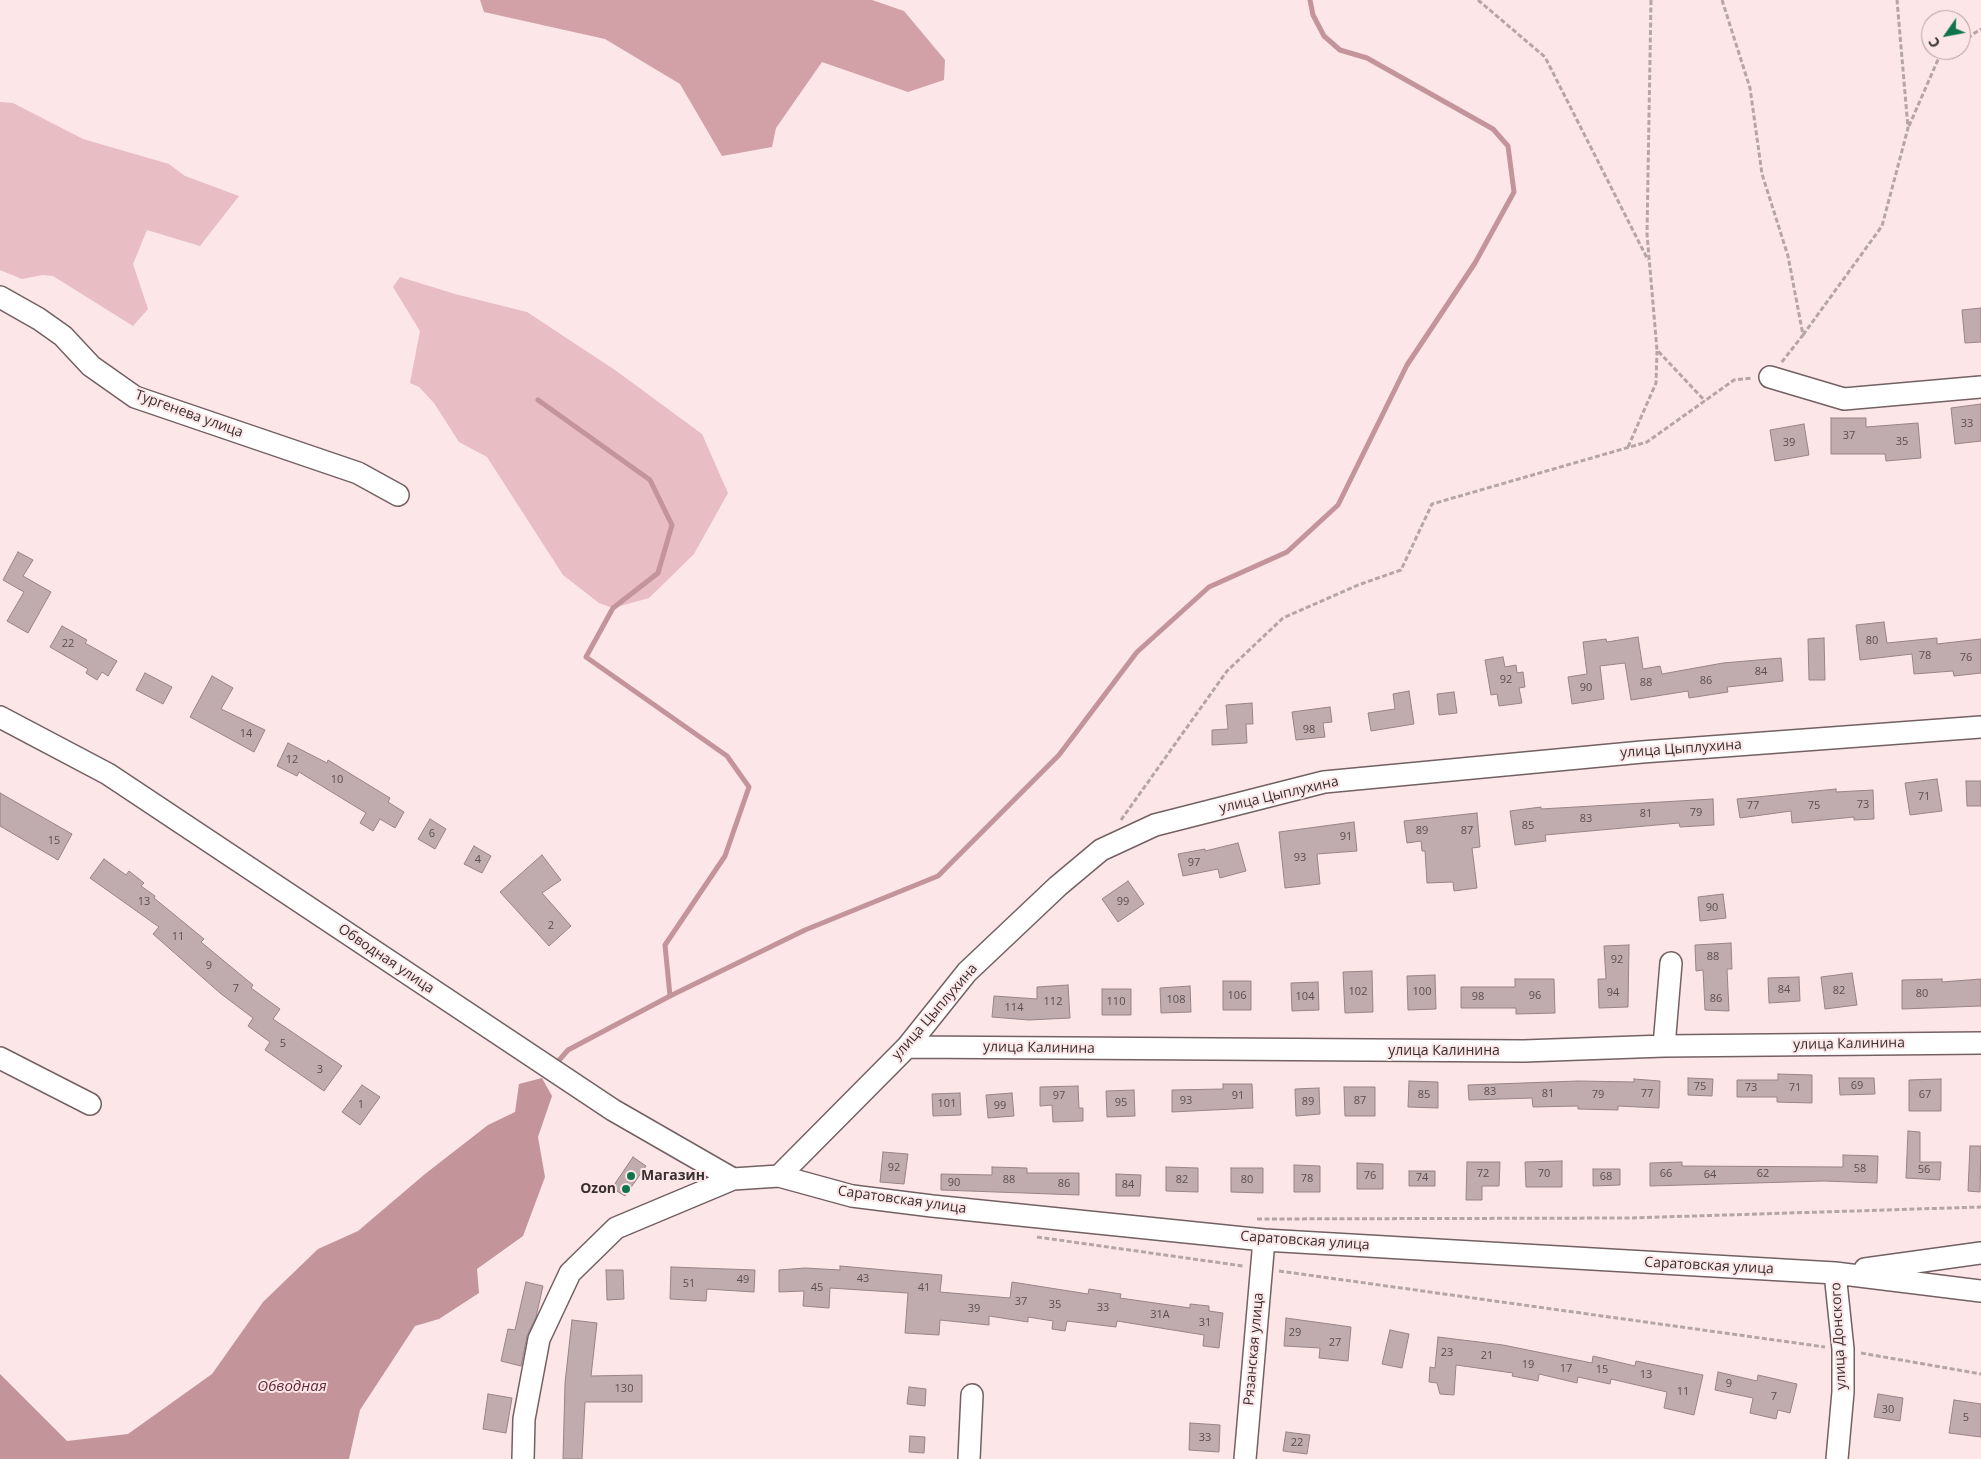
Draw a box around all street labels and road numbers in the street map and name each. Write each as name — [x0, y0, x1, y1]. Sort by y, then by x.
street label: Тургенева улица — [133, 387, 245, 441]
street label: улица Цыплухина — [1620, 736, 1742, 762]
street label: улица Цыплухина — [1218, 773, 1340, 817]
street label: Обводная улица — [335, 921, 437, 997]
street label: улица Цыплухина — [889, 961, 981, 1063]
street label: улица Калинина — [1793, 1035, 1905, 1053]
street label: улица Калинина — [983, 1039, 1095, 1057]
street label: улица Калинина — [1388, 1043, 1500, 1059]
street label: Саратовская улица — [837, 1183, 967, 1217]
street label: Саратовская улица — [1240, 1228, 1370, 1254]
street label: Саратовская улица — [1644, 1254, 1774, 1278]
street label: улица Донского — [1828, 1282, 1850, 1390]
street label: Рязанская улица — [1241, 1292, 1267, 1406]

